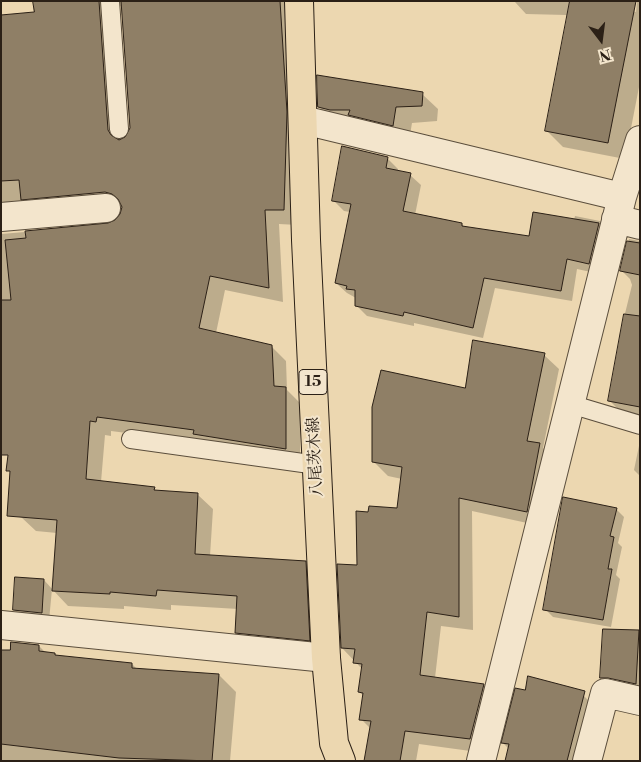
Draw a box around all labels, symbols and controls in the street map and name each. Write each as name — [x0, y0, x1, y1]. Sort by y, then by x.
north arrow — [576, 15, 626, 65]
text: N — [597, 44, 613, 65]
road number: 15 — [299, 370, 327, 394]
street label: 八尾茨木線 — [304, 417, 328, 497]

